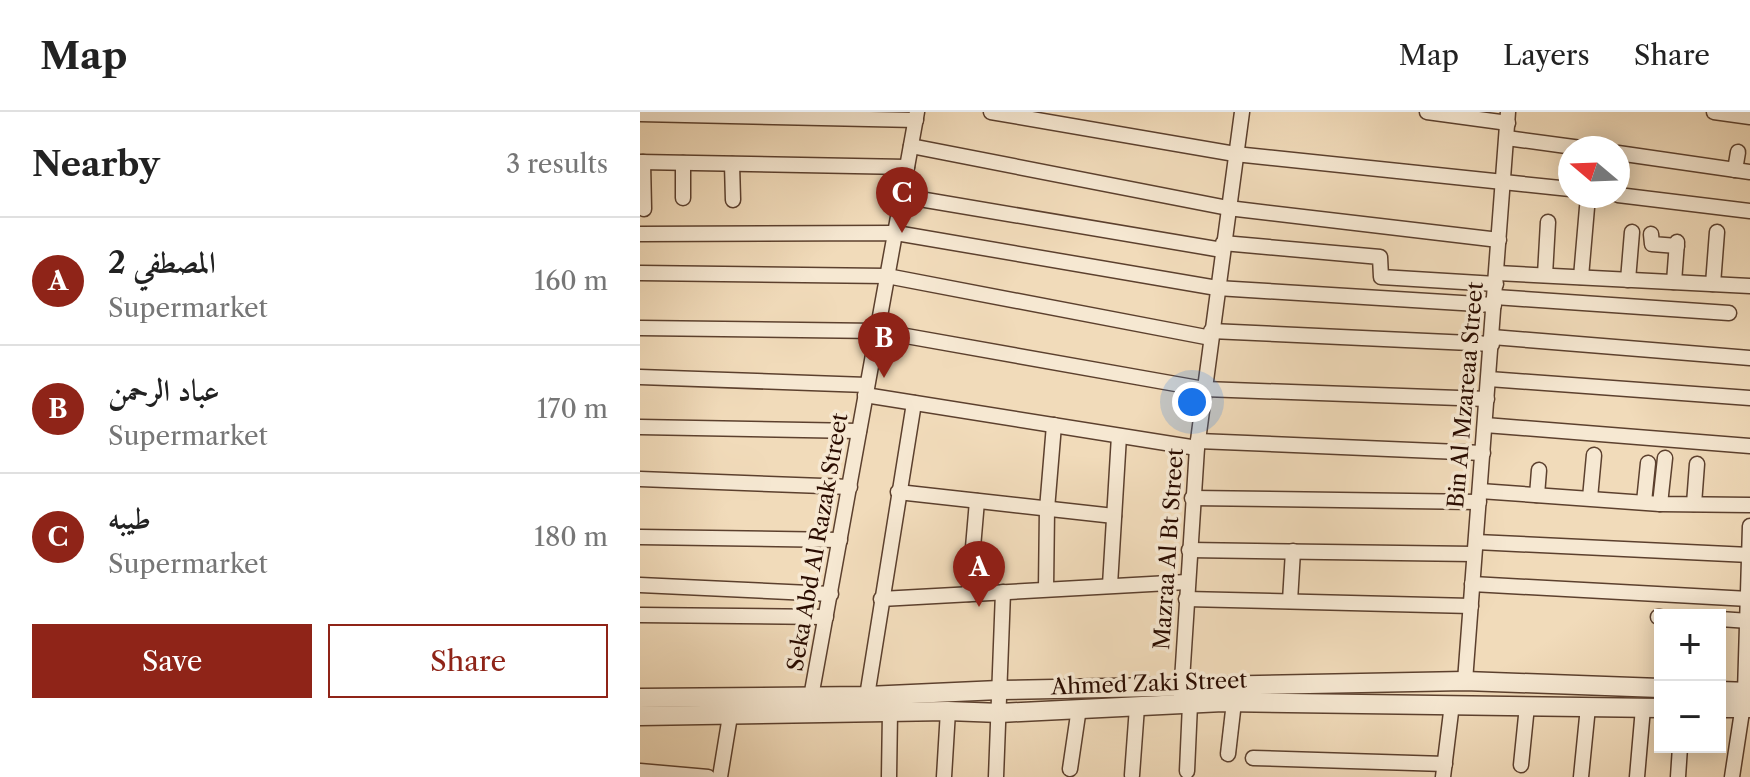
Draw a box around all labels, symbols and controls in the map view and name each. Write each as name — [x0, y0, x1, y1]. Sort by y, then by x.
text: Map — [40, 32, 128, 79]
text: Map — [1399, 38, 1459, 72]
text: Layers — [1503, 38, 1590, 72]
text: Share — [1634, 38, 1710, 72]
north arrow — [1558, 136, 1630, 208]
text: Nearby — [32, 143, 160, 185]
text: 3 results — [506, 148, 608, 180]
pin: C — [876, 167, 928, 233]
text: المصطفي 2 — [108, 244, 216, 281]
text: A — [48, 265, 68, 297]
text: 160 m — [534, 265, 608, 297]
street label: Bin Al Mzareaa Street — [1442, 281, 1489, 509]
text: Supermarket — [108, 292, 268, 324]
pin: B — [858, 312, 910, 378]
text: عباد الرحمن — [108, 372, 220, 409]
your location — [1172, 382, 1212, 422]
text: B — [48, 393, 68, 425]
text: 170 m — [537, 393, 608, 425]
street label: Seka Abd Al Razak Street — [781, 411, 854, 673]
text: Supermarket — [108, 420, 268, 452]
street label: Mazraa Al Bt Street — [1148, 447, 1189, 651]
text: طيبه — [108, 500, 151, 537]
text: C — [48, 521, 68, 553]
text: 180 m — [534, 521, 608, 553]
pin: A — [953, 541, 1005, 607]
text: Supermarket — [108, 548, 268, 580]
map controls — [1654, 609, 1726, 753]
button: + — [1654, 609, 1726, 681]
button: Save — [32, 624, 312, 698]
button: Share — [328, 624, 608, 698]
street label: Ahmed Zaki Street — [1049, 667, 1248, 700]
button: − — [1654, 681, 1726, 753]

